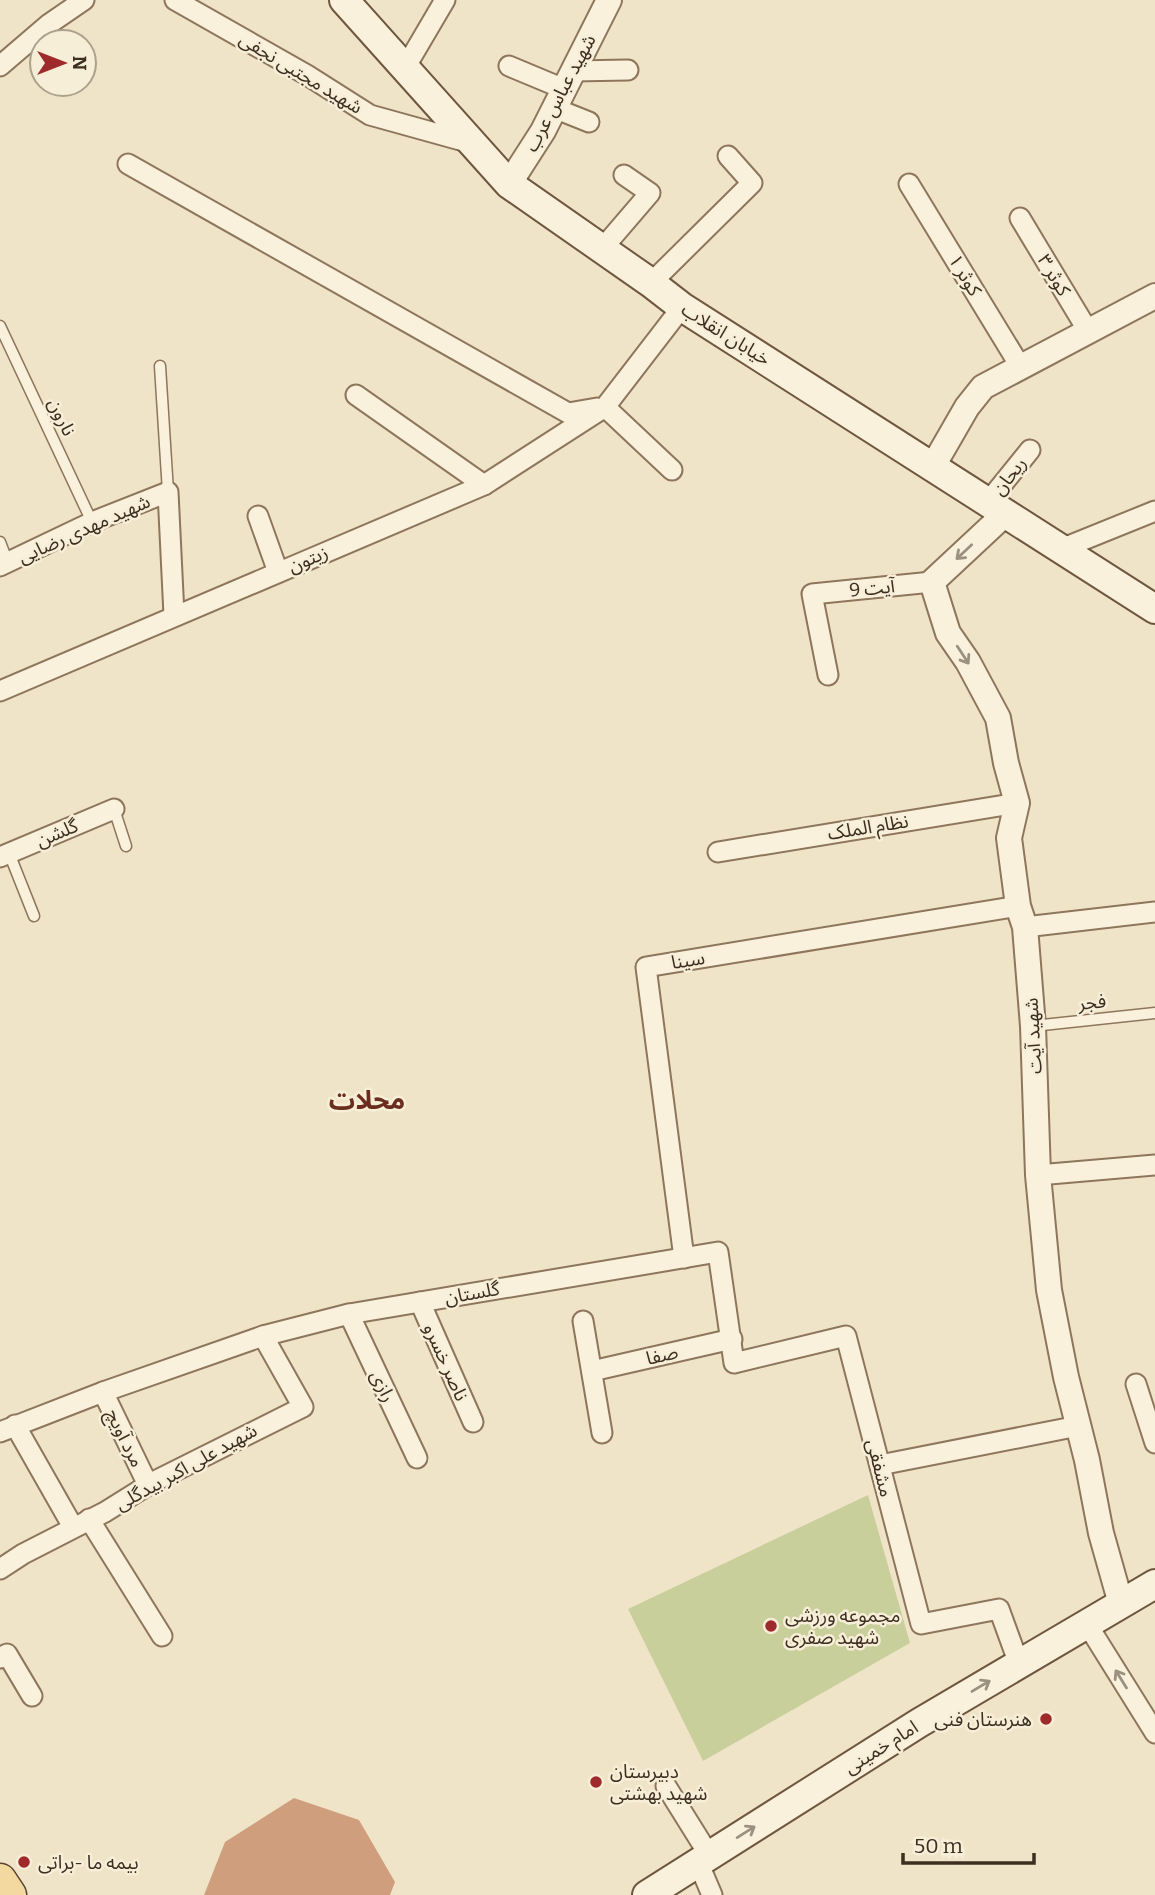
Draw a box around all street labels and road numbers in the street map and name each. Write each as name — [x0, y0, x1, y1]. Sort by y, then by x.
street label: شهید مجتبی نجفی — [235, 27, 367, 119]
street label: شهید عباس عرب — [519, 30, 601, 156]
street label: کوثر ۱ — [944, 250, 987, 301]
street label: کوثر ۳ — [1033, 250, 1076, 301]
street label: خیابان انقلاب — [677, 298, 775, 370]
street label: نارون — [43, 394, 81, 440]
street label: ریحان — [987, 452, 1031, 500]
street label: شهید مهدی رضایی — [14, 490, 154, 568]
street label: زیتون — [285, 540, 331, 578]
street label: آیت 9 — [848, 574, 897, 602]
street label: نظام الملک — [826, 809, 911, 848]
street label: گلشن — [32, 813, 83, 852]
street label: سینا — [669, 946, 707, 974]
street label: فجر — [1076, 989, 1107, 1015]
street label: شهید آیت — [1020, 997, 1046, 1075]
street label: گلستان — [443, 1277, 502, 1309]
street label: ناصر خسرو — [419, 1320, 473, 1404]
street label: صفا — [644, 1340, 680, 1370]
street label: رازی — [366, 1366, 400, 1406]
street label: مرد آویچ — [98, 1405, 149, 1472]
street label: شهید علی اکبر بیدگلی — [111, 1419, 261, 1515]
street label: مشفقی — [862, 1437, 898, 1499]
street label: امام خمینی — [840, 1715, 924, 1781]

